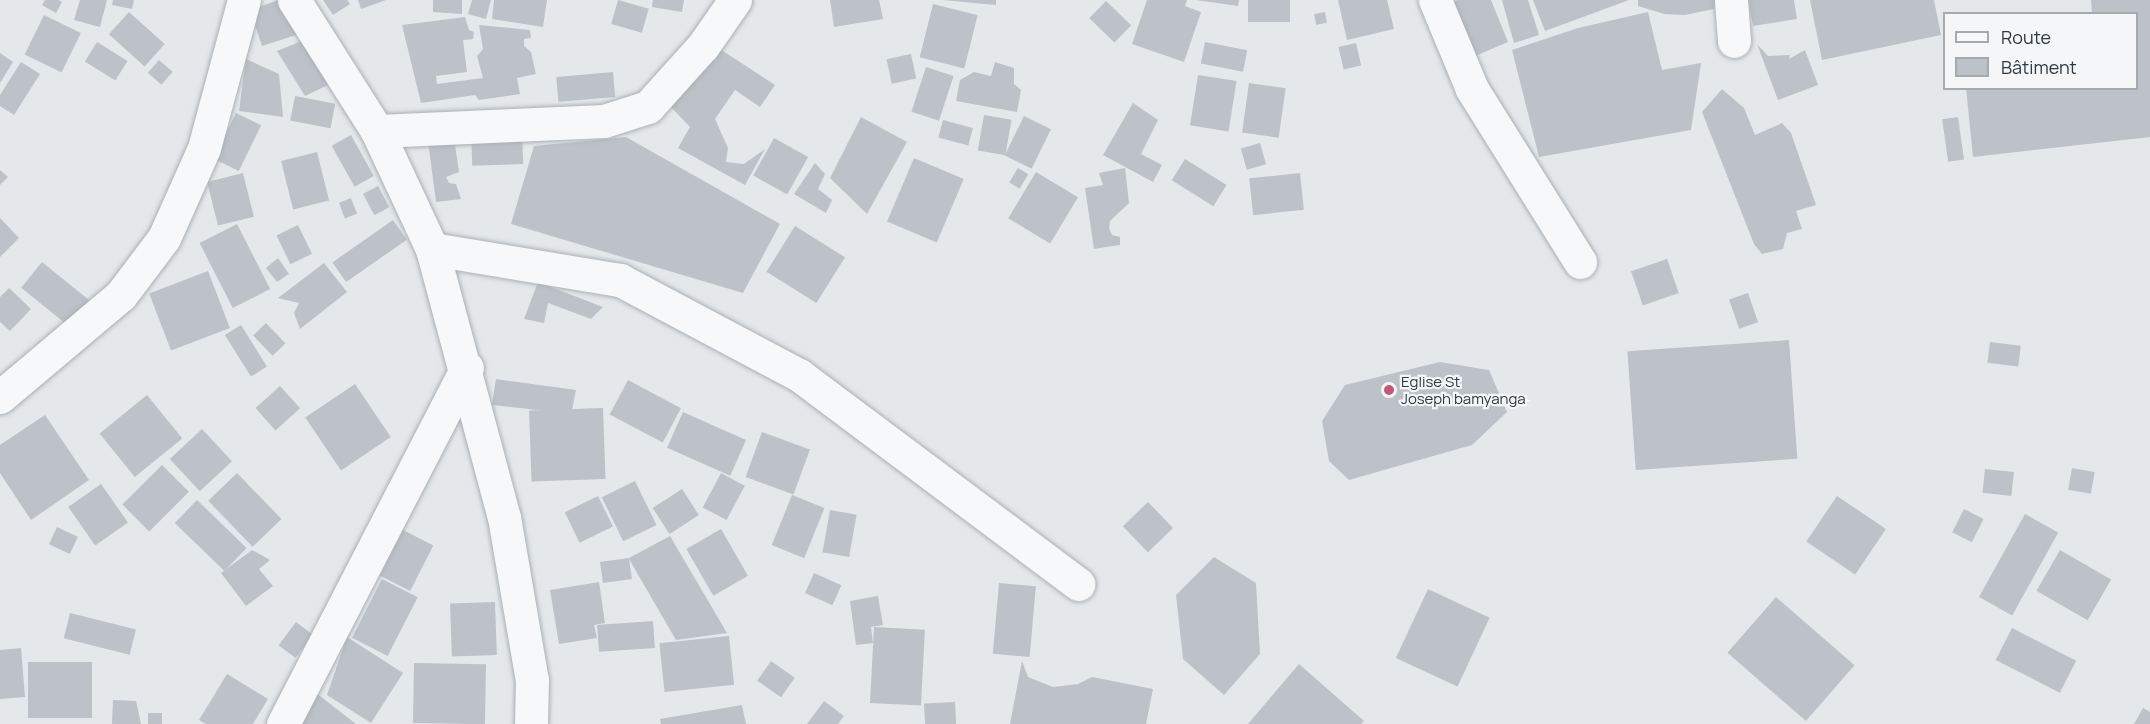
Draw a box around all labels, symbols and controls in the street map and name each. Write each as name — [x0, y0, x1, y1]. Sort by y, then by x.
legend — [1943, 12, 2138, 90]
text: Route — [2001, 25, 2051, 49]
text: Bâtiment — [2001, 55, 2077, 79]
place label: Eglise St Joseph bamyanga — [1401, 372, 1526, 407]
marker: Eglise St Joseph bamyanga — [1382, 383, 1396, 397]

